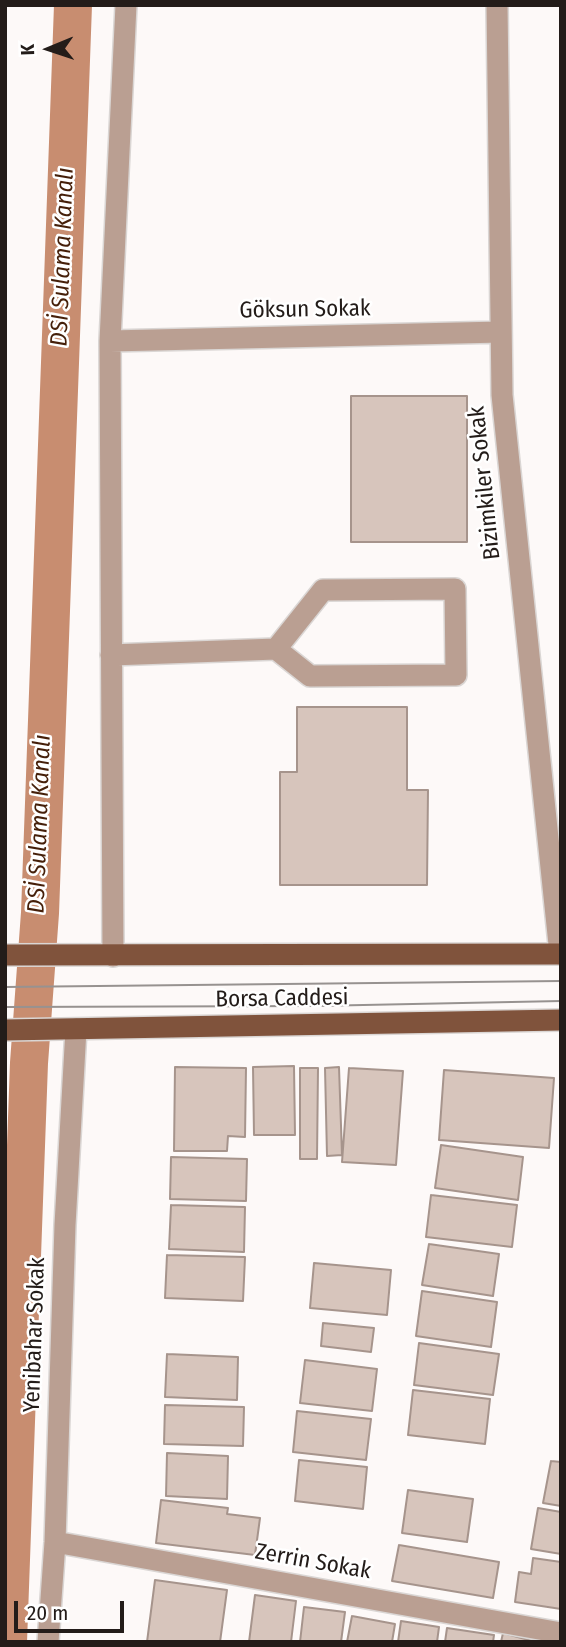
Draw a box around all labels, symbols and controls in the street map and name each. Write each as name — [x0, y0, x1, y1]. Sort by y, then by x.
north arrow — [14, 14, 84, 84]
text: K — [16, 44, 39, 56]
water label: DSİ Sulama Kanalı — [45, 167, 81, 347]
street label: Göksun Sokak — [239, 295, 371, 325]
street label: Bizimkiler Sokak — [463, 405, 507, 561]
water label: DSİ Sulama Kanalı — [22, 734, 58, 914]
street label: Borsa Caddesi — [215, 984, 349, 1014]
street label: Yenibahar Sokak — [18, 1257, 52, 1413]
street label: Zerrin Sokak — [253, 1538, 373, 1586]
scale bar — [18, 1588, 128, 1632]
text: 20 m — [27, 1600, 68, 1626]

